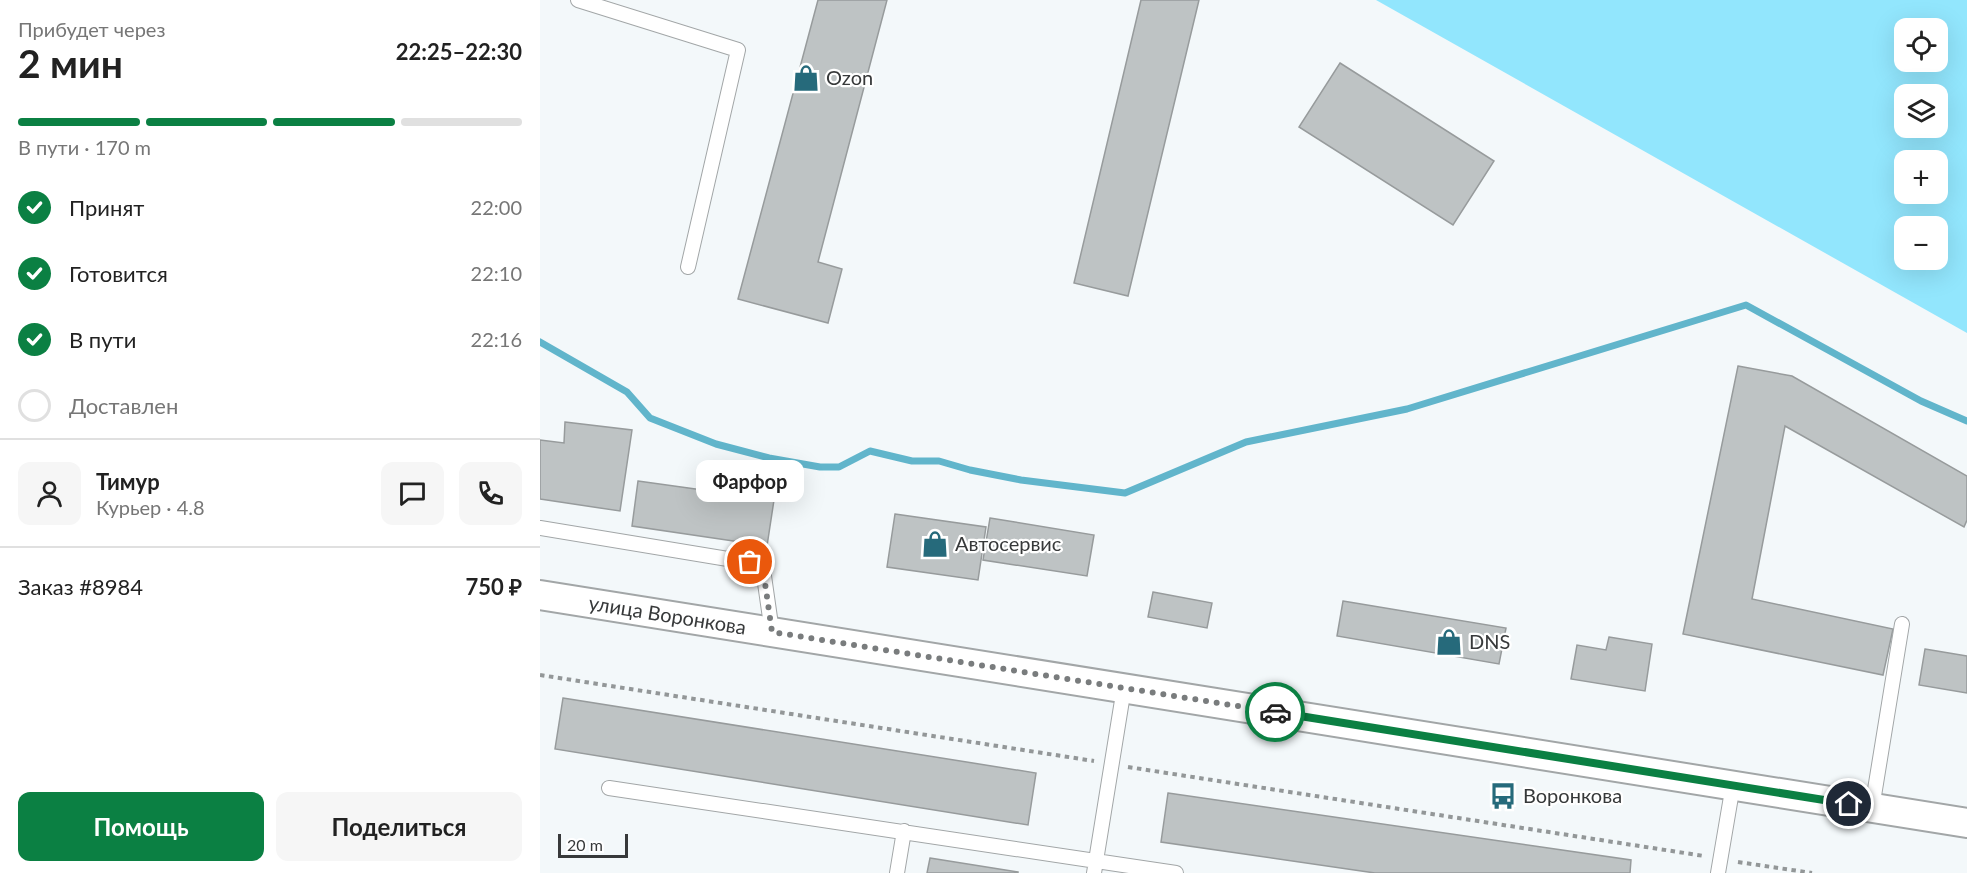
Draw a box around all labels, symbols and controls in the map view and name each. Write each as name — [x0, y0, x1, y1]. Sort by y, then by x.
text: Прибудет через — [18, 17, 165, 41]
map controls — [1894, 18, 1948, 270]
button: locate — [1894, 18, 1948, 72]
text: 22:25–22:30 — [396, 38, 522, 65]
text: 2 мин — [18, 40, 123, 86]
shop icon: Ozon — [791, 63, 821, 93]
place label: Ozon — [826, 65, 873, 89]
button: layers — [1894, 84, 1948, 138]
text: В пути · 170 m — [18, 135, 151, 159]
button: + — [1894, 150, 1948, 204]
icon: check — [18, 191, 51, 224]
text: Принят — [69, 194, 144, 221]
text: 22:00 — [471, 195, 522, 219]
button: − — [1894, 216, 1948, 270]
icon: check — [18, 257, 51, 290]
text: Готовится — [69, 260, 168, 287]
text: 22:10 — [471, 261, 522, 285]
icon: check — [18, 323, 51, 356]
text: В пути — [69, 326, 136, 353]
text: 22:16 — [471, 327, 522, 351]
text: Доставлен — [69, 392, 178, 419]
callout: Фарфор — [696, 460, 804, 502]
button: person — [18, 462, 81, 525]
button: chat — [381, 462, 444, 525]
button: phone — [459, 462, 522, 525]
text: Тимур — [96, 468, 160, 495]
text: Фарфор — [713, 469, 787, 493]
text: Курьер · 4.8 — [96, 495, 205, 519]
shop icon: Автосервис — [920, 529, 950, 559]
place label: Автосервис — [955, 531, 1062, 555]
pin — [724, 536, 775, 587]
icon: bag — [733, 545, 766, 578]
text: Заказ #8984 — [18, 573, 143, 600]
text: 750 ₽ — [466, 573, 522, 600]
street label: улица Воронкова — [587, 590, 748, 639]
shop icon: DNS — [1434, 627, 1464, 657]
place label: DNS — [1469, 629, 1510, 653]
courier — [1245, 682, 1305, 742]
icon: car — [1259, 696, 1292, 729]
pin — [1823, 778, 1874, 829]
bus stop icon: Воронкова — [1488, 781, 1518, 811]
place label: Воронкова — [1523, 783, 1622, 807]
icon: home — [1832, 787, 1865, 820]
button: Помощь — [18, 792, 264, 861]
button: Поделиться — [276, 792, 522, 861]
scale bar — [558, 831, 628, 858]
text: 20 m — [567, 835, 603, 854]

